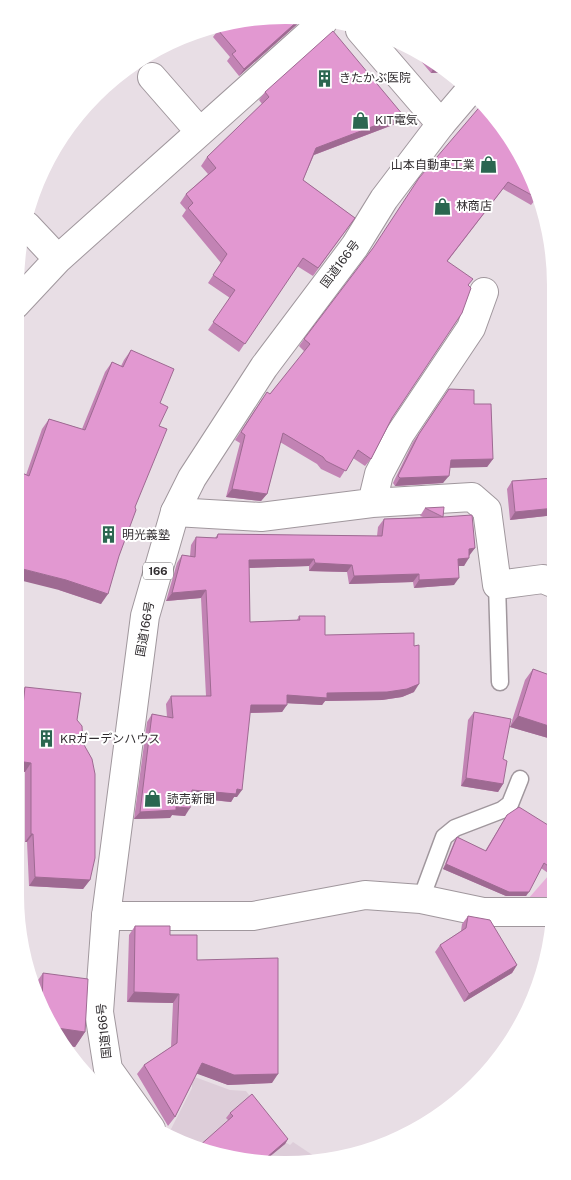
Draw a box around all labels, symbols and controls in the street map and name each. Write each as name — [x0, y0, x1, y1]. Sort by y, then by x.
building icon: きたかぶ医院 — [315, 68, 335, 88]
place label: きたかぶ医院 — [339, 71, 411, 85]
shop icon: KIT電気 — [351, 110, 371, 130]
place label: KIT電気 — [375, 113, 418, 127]
shop icon: 山本自動車工業 — [479, 155, 499, 175]
place label: 山本自動車工業 — [391, 158, 475, 172]
shop icon: 林商店 — [432, 196, 452, 216]
place label: 林商店 — [456, 199, 492, 213]
street label: 国道166号 — [318, 238, 362, 290]
building icon: 明光義塾 — [98, 525, 118, 545]
place label: 明光義塾 — [122, 528, 170, 542]
road number: 166 — [143, 562, 173, 580]
street label: 国道166号 — [133, 600, 157, 658]
building icon: KRガーデンハウス — [36, 729, 56, 749]
place label: KRガーデンハウス — [60, 732, 160, 746]
shop icon: 読売新聞 — [143, 789, 163, 809]
place label: 読売新聞 — [167, 792, 215, 806]
street label: 国道166号 — [94, 1003, 114, 1059]

